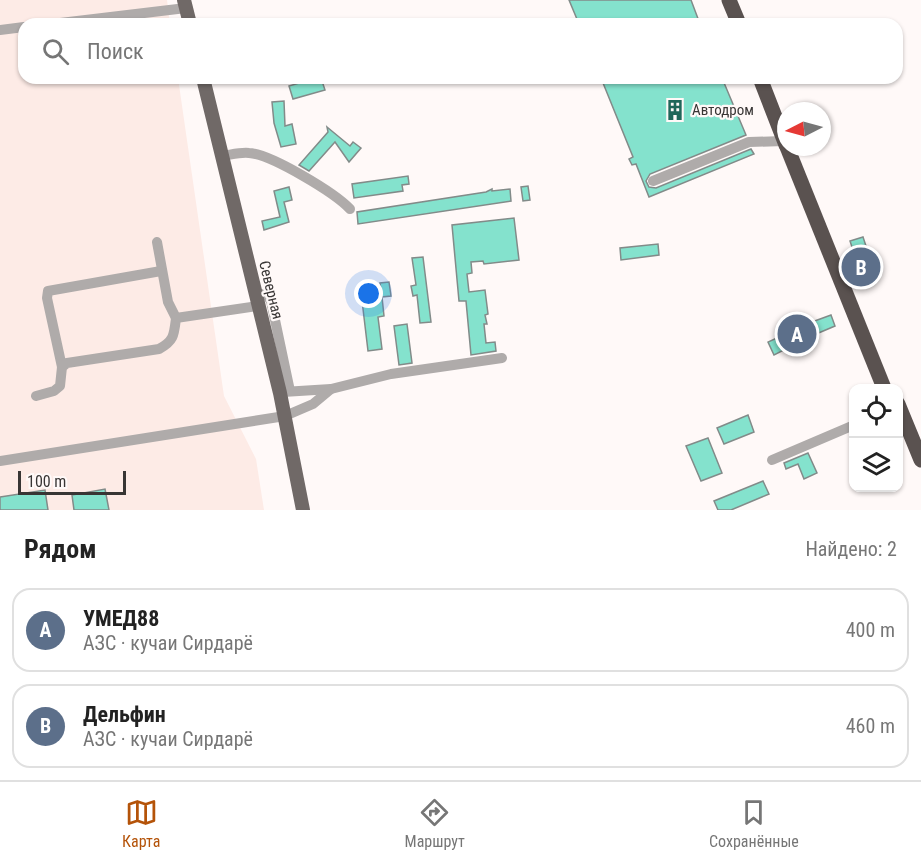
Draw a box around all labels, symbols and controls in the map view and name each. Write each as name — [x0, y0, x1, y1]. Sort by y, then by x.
search box — [18, 18, 903, 84]
icon: search — [39, 35, 72, 68]
text: Поиск — [87, 39, 144, 64]
building icon: Автодром — [663, 98, 687, 122]
place label: Автодром — [692, 101, 754, 119]
north arrow — [777, 102, 831, 156]
pin: B — [842, 244, 880, 290]
street label: Северная — [255, 259, 287, 321]
your location — [354, 279, 383, 308]
pin: A — [778, 312, 816, 356]
map controls — [849, 384, 903, 492]
button: locate — [849, 384, 903, 438]
button: layers — [849, 438, 903, 492]
scale bar — [18, 468, 126, 496]
text: 100 m — [27, 472, 66, 491]
text: Рядом — [24, 534, 96, 564]
text: Найдено: 2 — [805, 537, 897, 561]
text: УМЕД88 — [83, 606, 159, 631]
text: A — [40, 618, 51, 642]
text: 400 m — [846, 618, 895, 642]
text: АЗС · кучаи Сирдарё — [83, 631, 253, 655]
text: Дельфин — [83, 702, 166, 727]
text: B — [40, 714, 51, 738]
text: 460 m — [846, 714, 895, 738]
text: АЗС · кучаи Сирдарё — [83, 727, 253, 751]
tab: Карта — [122, 796, 160, 851]
tab: Маршрут — [405, 796, 465, 851]
tab: Сохранённые — [709, 796, 799, 851]

